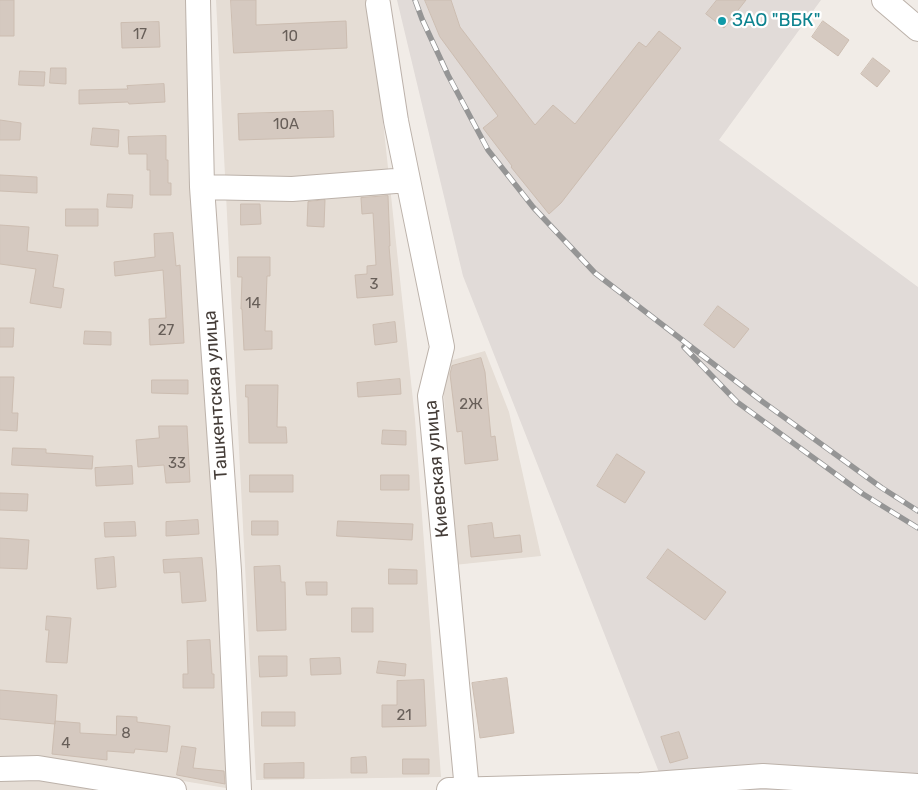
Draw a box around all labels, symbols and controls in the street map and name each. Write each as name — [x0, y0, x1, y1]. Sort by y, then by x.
place label: ЗАО "ВБК" — [732, 10, 820, 32]
marker: ЗАО "ВБК" — [716, 15, 728, 27]
house number: 17 — [133, 26, 147, 44]
house number: 10 — [282, 28, 298, 46]
house number: 10А — [273, 116, 299, 134]
house number: 3 — [369, 276, 379, 294]
house number: 14 — [245, 295, 261, 313]
street label: Ташкентская улица — [199, 310, 233, 480]
house number: 27 — [158, 322, 174, 340]
house number: 2Ж — [459, 396, 483, 414]
street label: Киевская улица — [420, 399, 454, 539]
house number: 33 — [168, 455, 186, 473]
house number: 21 — [396, 707, 412, 725]
house number: 8 — [121, 725, 131, 743]
house number: 4 — [61, 735, 71, 753]

